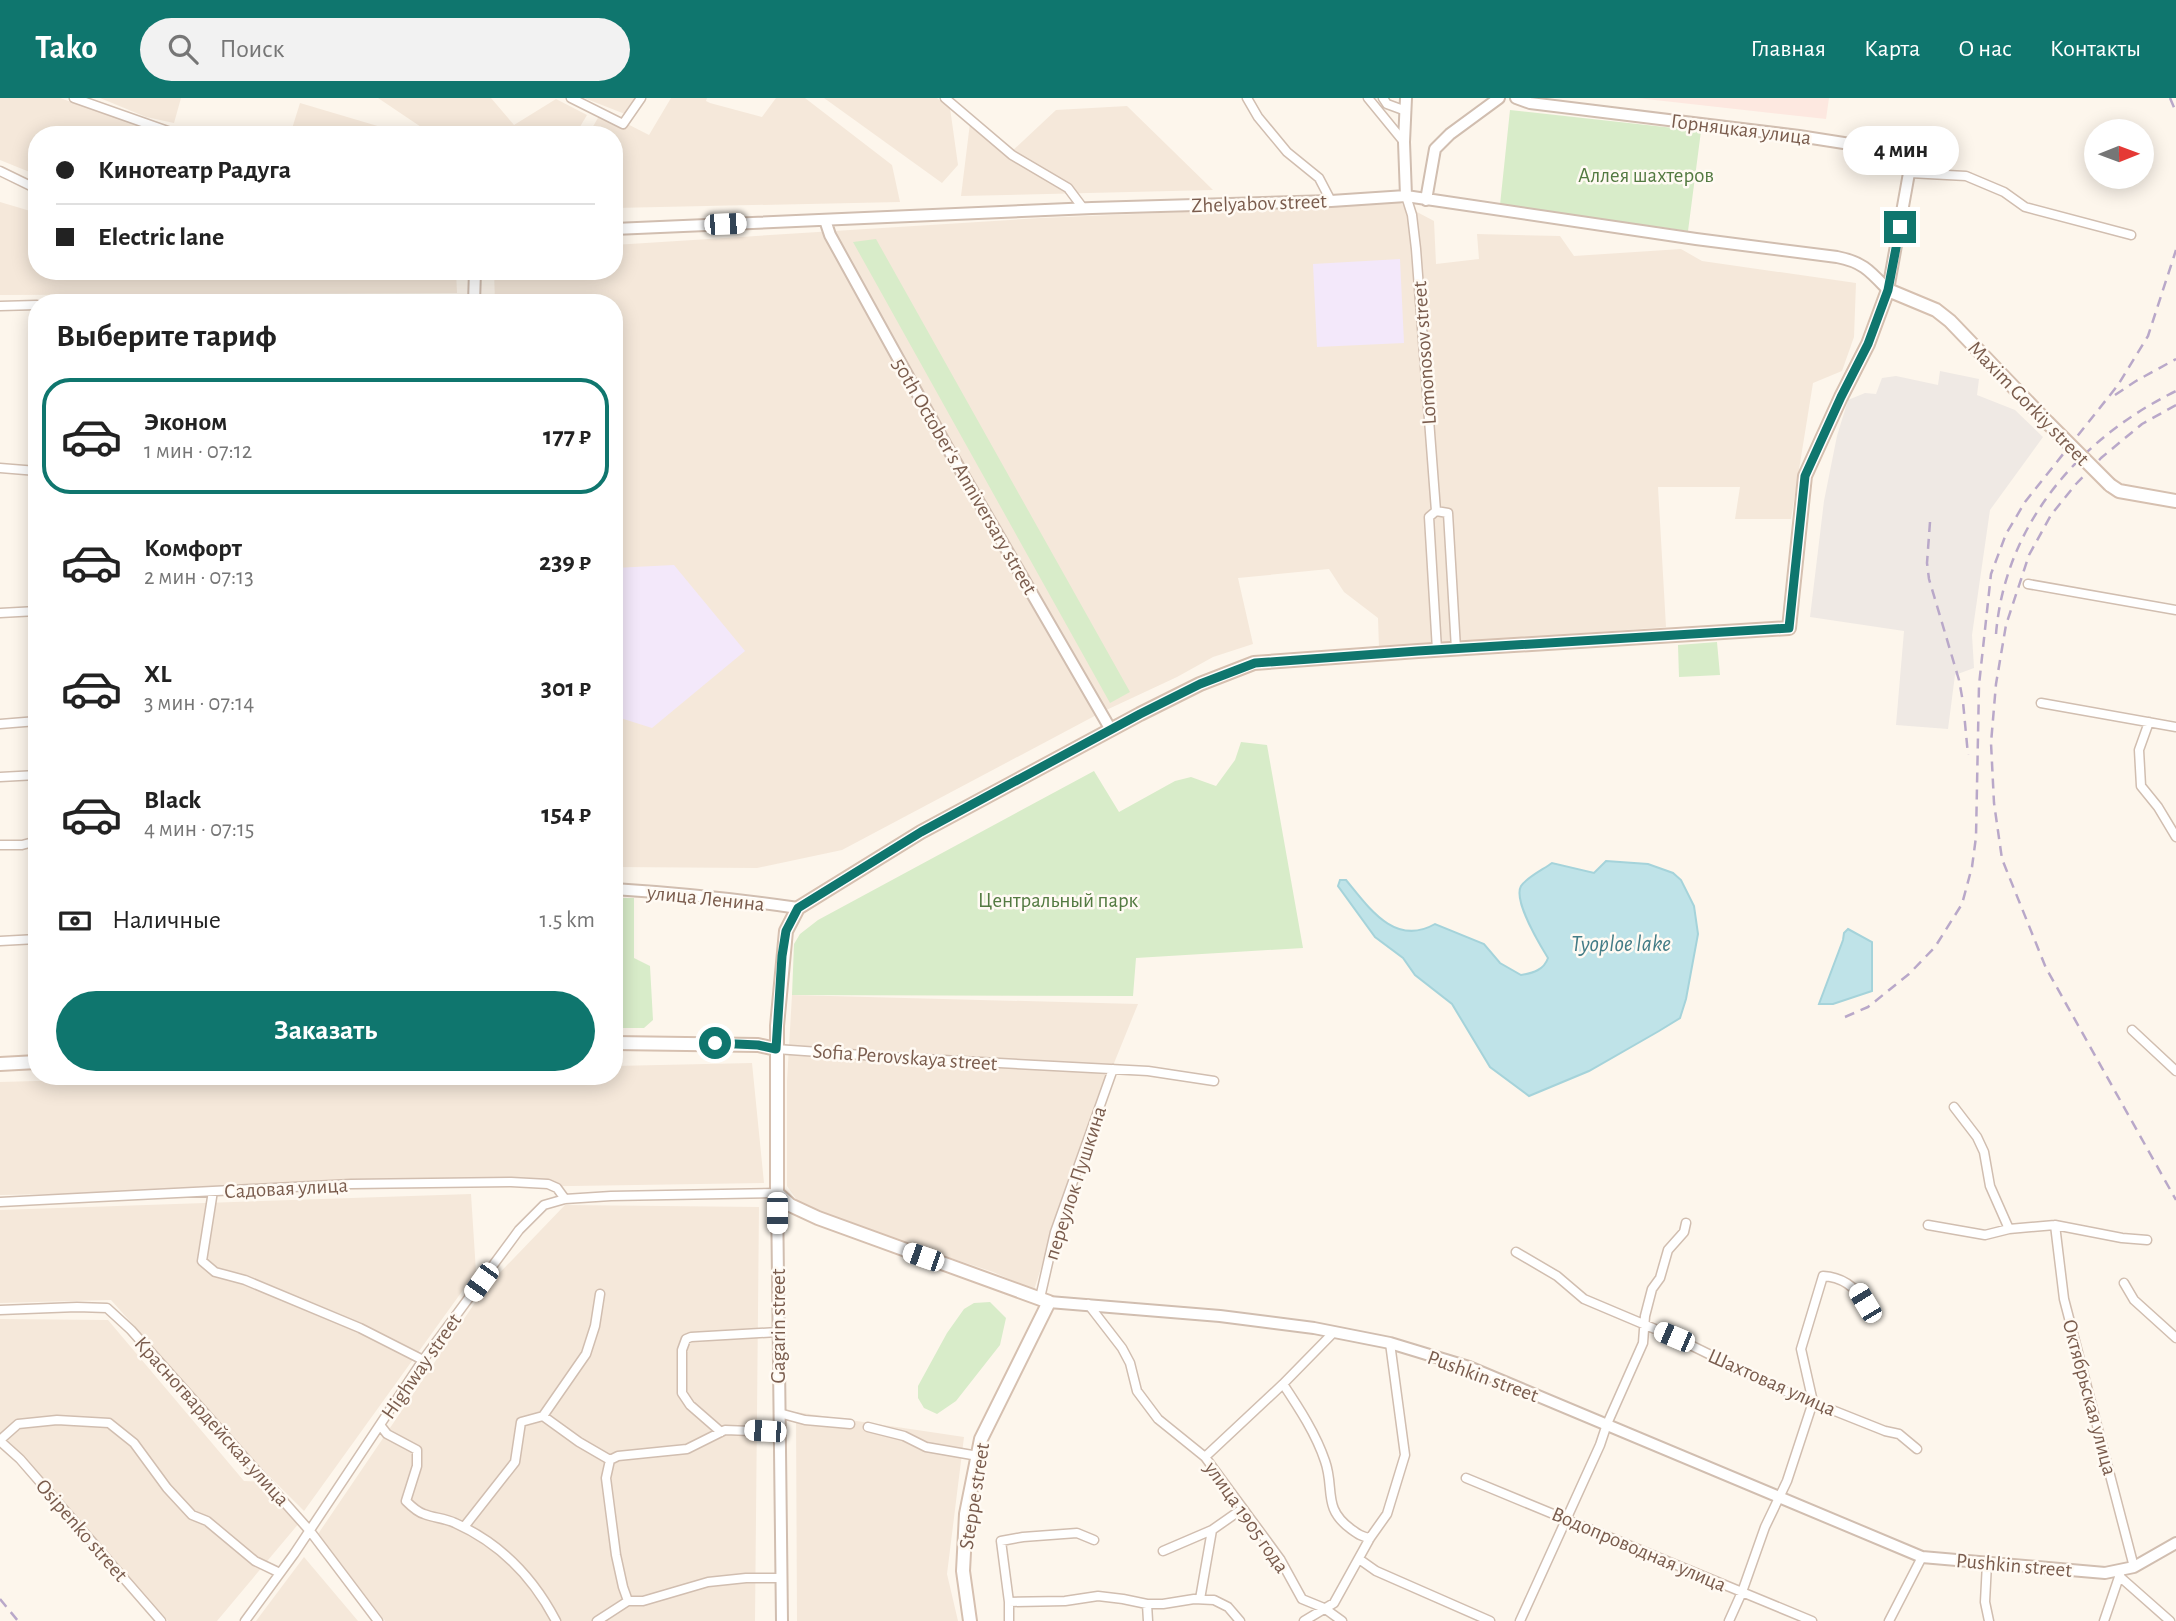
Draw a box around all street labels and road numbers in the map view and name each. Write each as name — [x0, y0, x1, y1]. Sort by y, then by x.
street label: Горняцкая улица — [1670, 110, 1813, 149]
street label: Zhelyabov street — [1191, 191, 1327, 216]
street label: Lomonosov street — [1409, 280, 1440, 426]
street label: Maxim Gorkiy street — [1964, 337, 2093, 470]
street label: 50th October's Anniversary street — [888, 355, 1041, 598]
street label: улица Ленина — [645, 882, 766, 915]
street label: Sofia Perovskaya street — [812, 1041, 998, 1074]
street label: переулок Пушкина — [1041, 1103, 1110, 1263]
street label: Садовая улица — [223, 1175, 349, 1202]
street label: Gagarin street — [768, 1268, 789, 1384]
street label: Highway street — [377, 1310, 466, 1423]
street label: Октябрьская улица — [2059, 1317, 2121, 1478]
street label: Красногвардейская улица — [130, 1332, 293, 1510]
street label: Шахтовая улица — [1705, 1345, 1839, 1420]
street label: Pushkin street — [1425, 1347, 1541, 1406]
street label: Steppe street — [956, 1441, 993, 1551]
street label: улица 1905 года — [1200, 1457, 1293, 1577]
street label: Osipenko street — [32, 1475, 132, 1586]
street label: Водопроводная улица — [1548, 1503, 1730, 1596]
street label: Pushkin street — [1955, 1550, 2073, 1581]

